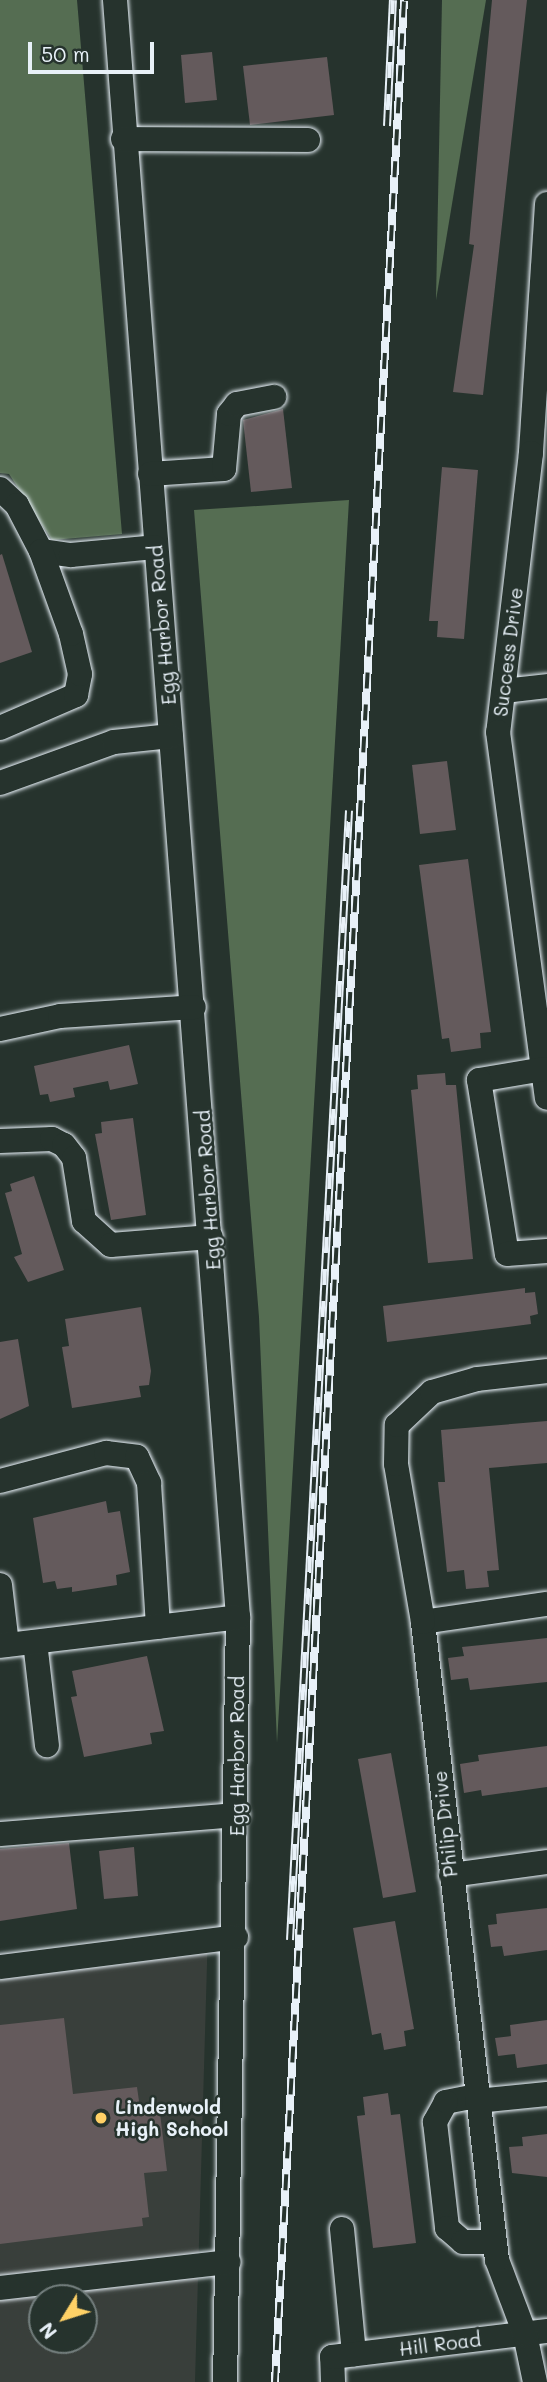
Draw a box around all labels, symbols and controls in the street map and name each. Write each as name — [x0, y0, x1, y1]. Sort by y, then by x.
scale bar — [32, 28, 158, 72]
text: 50 m — [41, 40, 90, 67]
street label: Egg Harbor Road — [144, 544, 180, 706]
street label: Success Drive — [489, 586, 527, 718]
street label: Egg Harbor Road — [191, 1109, 225, 1271]
street label: Egg Harbor Road — [226, 1676, 248, 1836]
street label: Philip Drive — [428, 1770, 462, 1878]
place label: Lindenwold High School — [115, 2096, 228, 2140]
marker: Lindenwold High School — [93, 2110, 109, 2126]
north arrow — [28, 2284, 98, 2354]
text: N — [33, 2318, 62, 2344]
street label: Hill Road — [398, 2328, 482, 2360]

